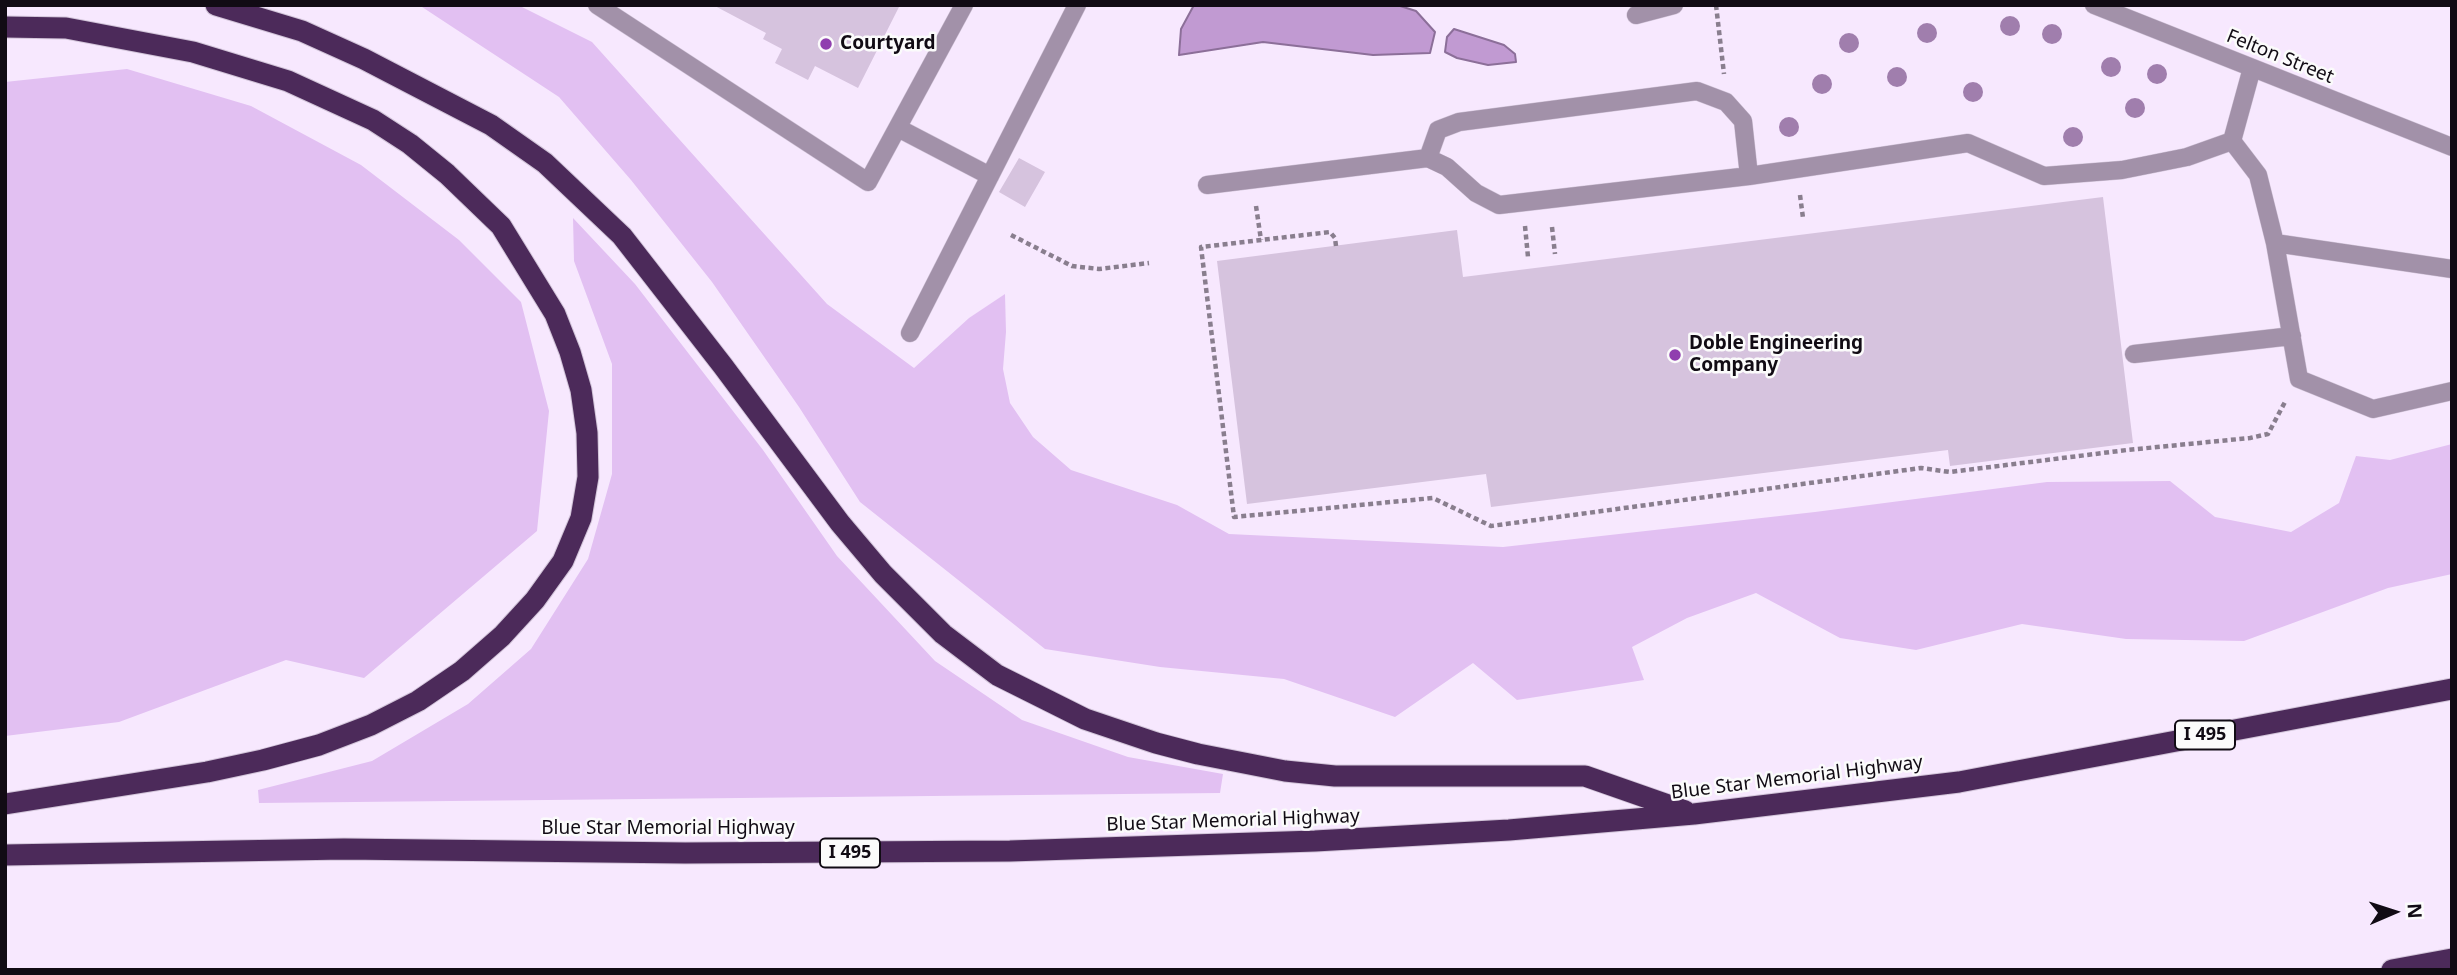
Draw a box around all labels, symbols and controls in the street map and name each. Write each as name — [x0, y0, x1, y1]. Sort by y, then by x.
street label: Felton Street — [2223, 25, 2337, 89]
place label: Courtyard — [840, 33, 936, 55]
marker: Courtyard — [818, 36, 834, 52]
place label: Doble Engineering Company — [1689, 333, 1863, 377]
marker: Doble Engineering Company — [1667, 347, 1683, 363]
road number: I 495 — [2175, 720, 2235, 750]
street label: Blue Star Memorial Highway — [1670, 751, 1924, 805]
street label: Blue Star Memorial Highway — [1106, 805, 1360, 837]
street label: Blue Star Memorial Highway — [541, 818, 795, 840]
road number: I 495 — [820, 838, 880, 868]
north arrow — [2359, 877, 2429, 947]
text: N — [2402, 902, 2428, 919]

